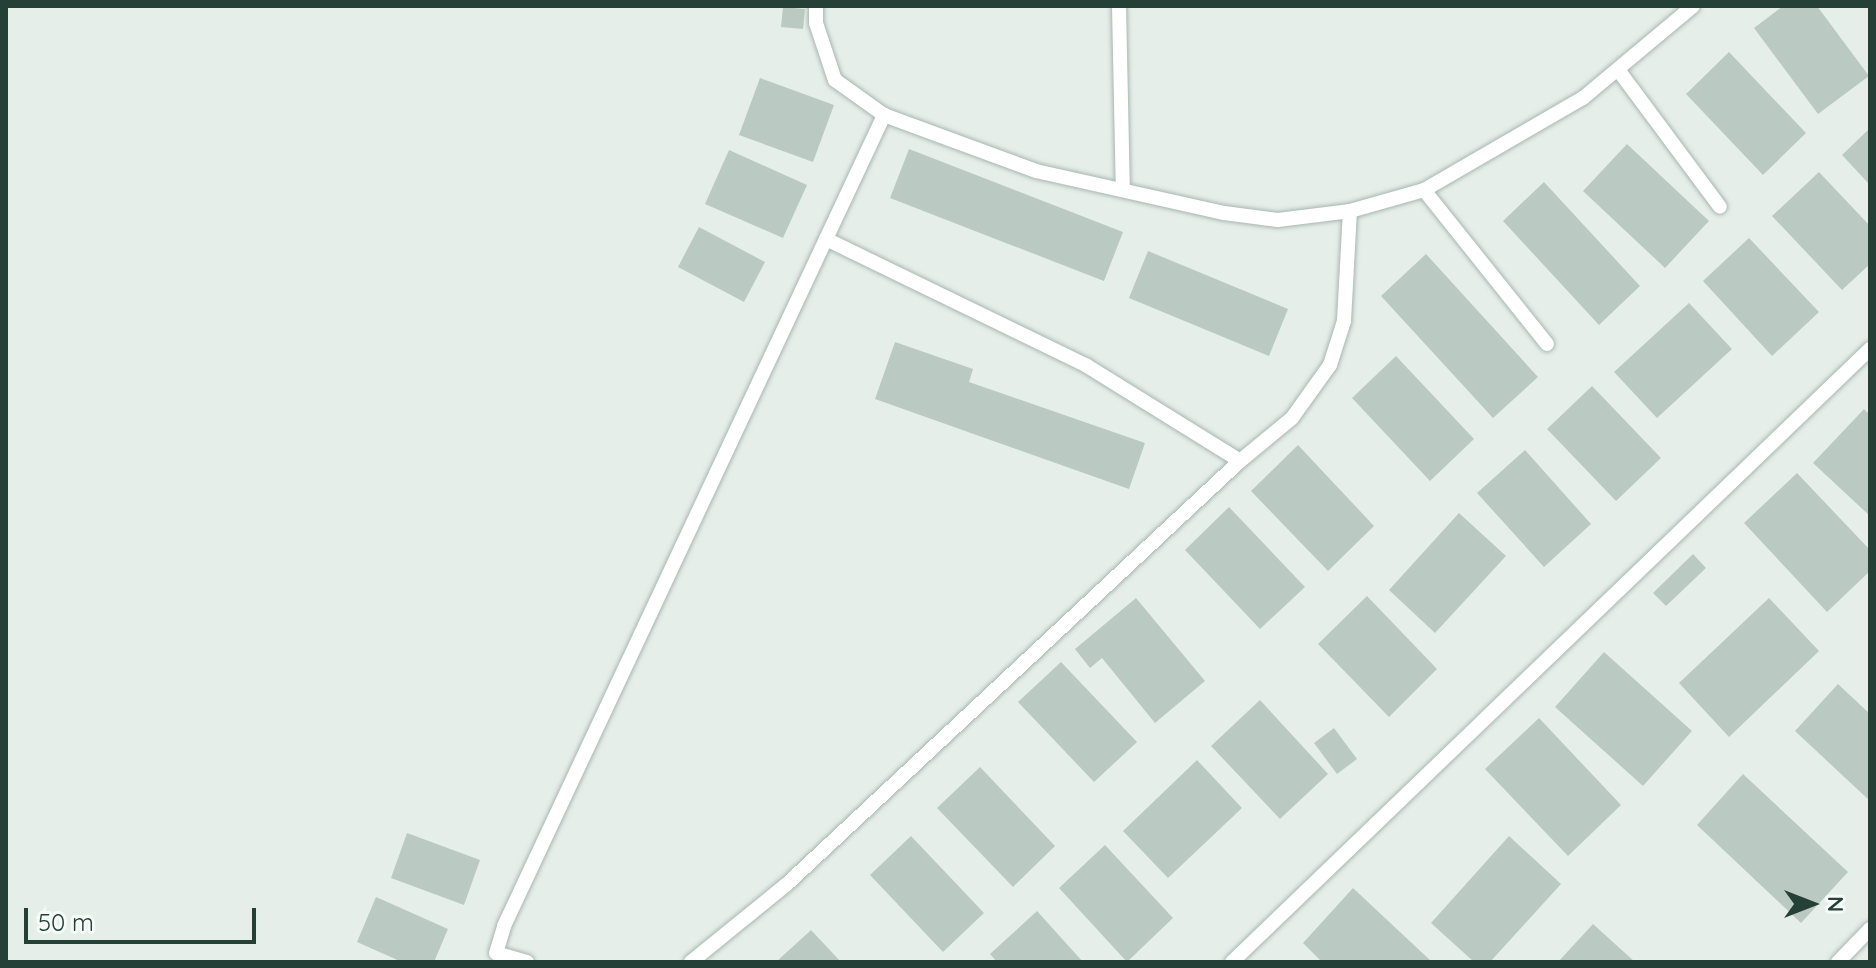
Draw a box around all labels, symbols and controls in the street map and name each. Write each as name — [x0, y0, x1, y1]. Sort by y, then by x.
north arrow — [1772, 864, 1852, 944]
scale bar — [28, 892, 260, 942]
text: N — [1822, 896, 1850, 912]
text: 50 m — [38, 907, 94, 937]

